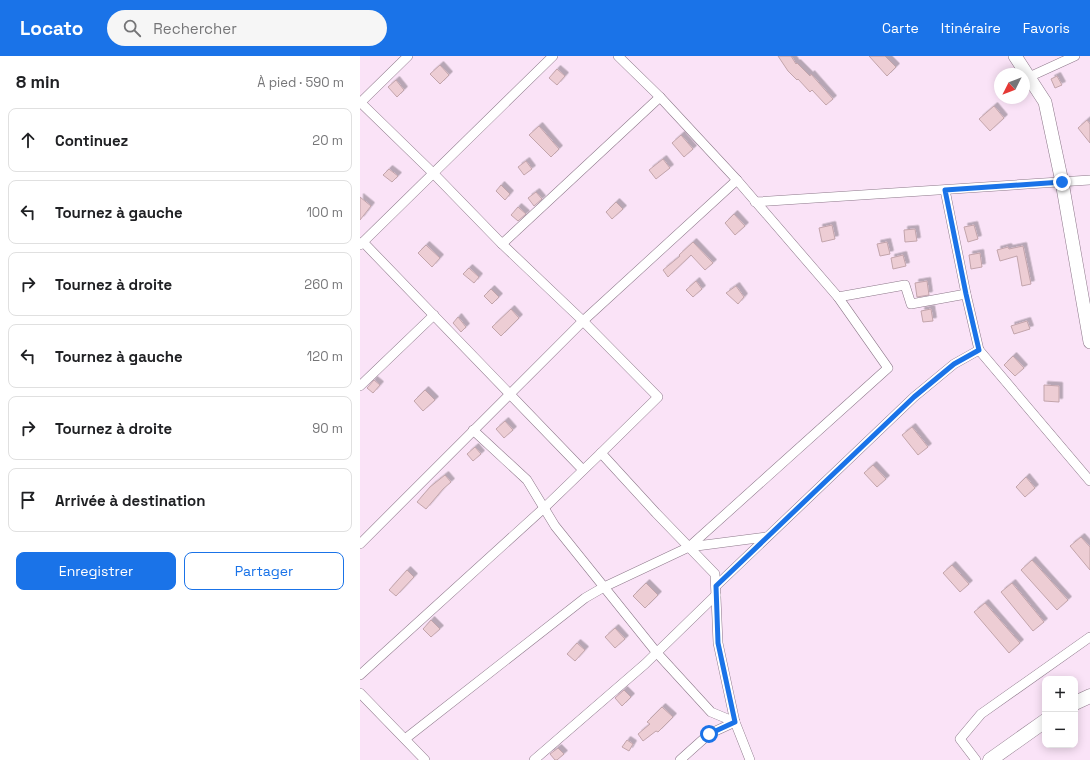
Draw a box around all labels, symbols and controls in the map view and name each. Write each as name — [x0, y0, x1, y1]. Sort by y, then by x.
search box — [107, 10, 387, 46]
text: Locato — [20, 16, 83, 41]
icon: search — [121, 17, 143, 39]
text: Rechercher — [153, 19, 237, 38]
text: Carte — [882, 19, 919, 37]
text: Itinéraire — [941, 19, 1001, 37]
text: Favoris — [1023, 19, 1070, 37]
north arrow — [994, 68, 1030, 104]
text: 8 min — [16, 71, 60, 93]
text: À pied · 590 m — [257, 74, 344, 91]
icon: ahead — [17, 129, 39, 151]
text: Continuez — [55, 131, 128, 150]
text: 20 m — [312, 132, 343, 149]
route end — [1053, 173, 1071, 191]
icon: left — [17, 201, 39, 223]
text: Tournez à gauche — [55, 203, 183, 222]
text: 100 m — [306, 204, 343, 221]
icon: right — [17, 273, 39, 295]
text: Tournez à droite — [55, 275, 172, 294]
text: 260 m — [304, 276, 343, 293]
icon: left — [17, 345, 39, 367]
text: Tournez à gauche — [55, 347, 183, 366]
text: 120 m — [307, 348, 343, 365]
icon: right — [17, 417, 39, 439]
text: Tournez à droite — [55, 419, 172, 438]
text: 90 m — [312, 420, 343, 437]
icon: arrive — [17, 489, 39, 511]
text: Arrivée à destination — [55, 491, 205, 510]
button: Enregistrer — [16, 552, 176, 590]
button: Partager — [184, 552, 344, 590]
map controls — [1042, 676, 1078, 748]
button: + — [1042, 676, 1078, 712]
button: − — [1042, 712, 1078, 748]
route start — [700, 725, 718, 743]

